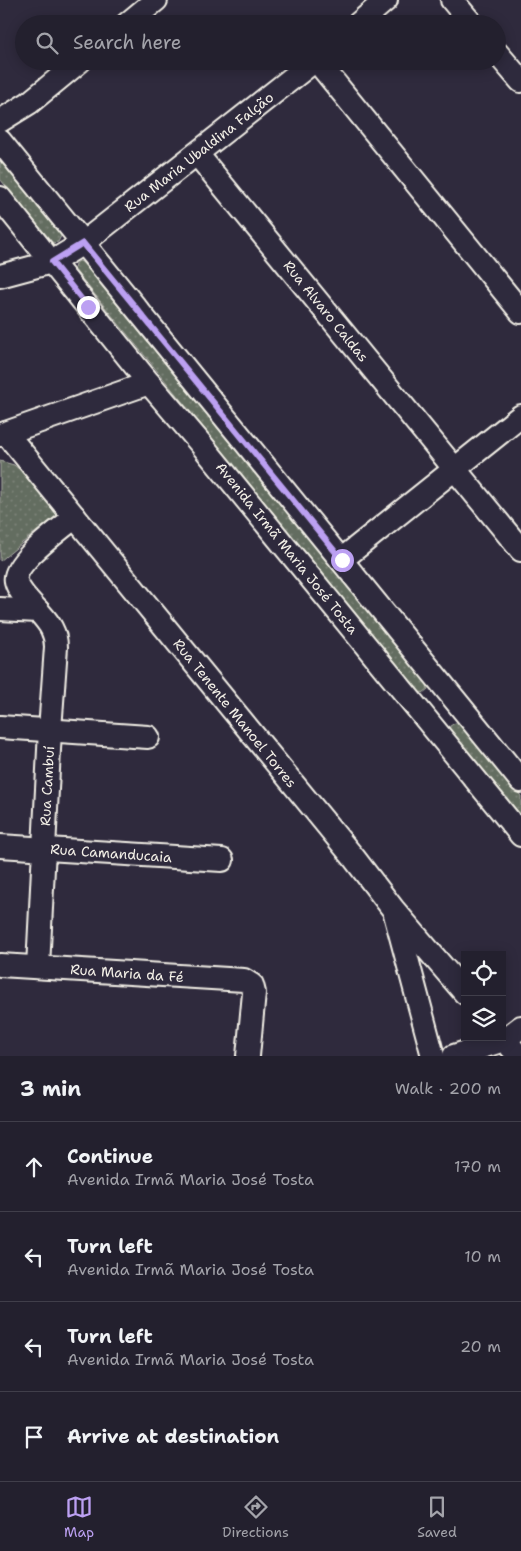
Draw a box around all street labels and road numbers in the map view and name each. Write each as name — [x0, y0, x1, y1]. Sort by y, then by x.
street label: Rua Maria Ubaldina Falção — [121, 88, 277, 216]
street label: Rua Alvaro Caldas — [280, 257, 372, 365]
street label: Avenida Irmã Maria José Tosta — [212, 458, 362, 638]
street label: Rua Tenente Manoel Torres — [169, 635, 301, 791]
street label: Rua Cambuí — [36, 745, 58, 827]
street label: Rua Camanducaia — [50, 840, 173, 866]
street label: Rua Maria da Fé — [70, 960, 184, 986]

